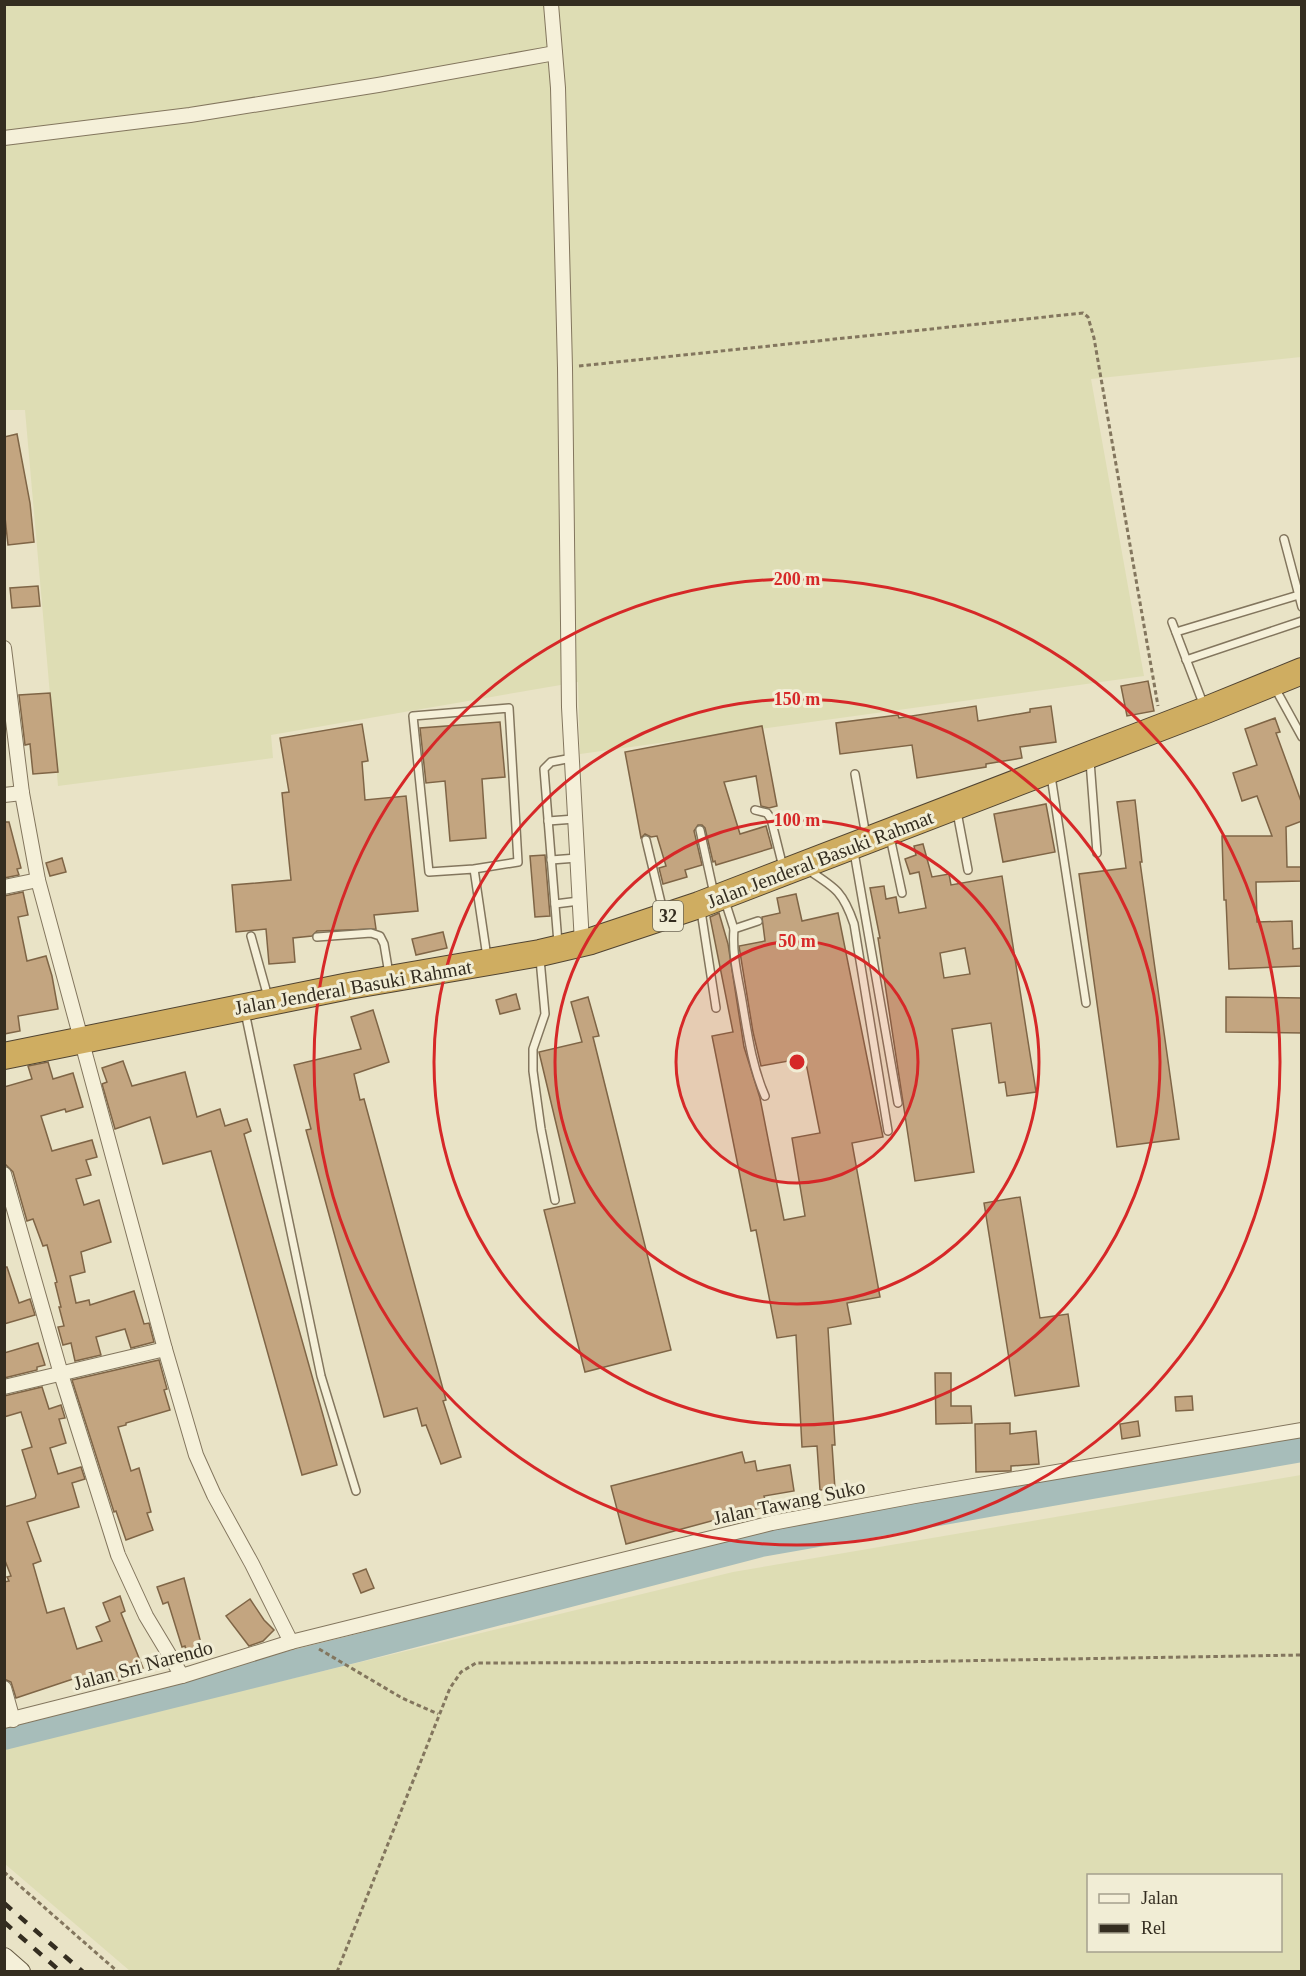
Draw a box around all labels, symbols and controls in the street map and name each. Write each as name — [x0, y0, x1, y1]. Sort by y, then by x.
text: 200 m — [774, 569, 820, 589]
text: 150 m — [774, 689, 820, 709]
street label: Jalan Jenderal Basuki Rahmat — [704, 805, 937, 912]
text: 100 m — [774, 810, 820, 830]
road number: 32 — [653, 901, 683, 931]
text: 50 m — [778, 931, 816, 951]
street label: Jalan Jenderal Basuki Rahmat — [233, 955, 474, 1019]
centre of rings — [787, 1052, 807, 1072]
street label: Jalan Tawang Suko — [711, 1475, 867, 1530]
street label: Jalan Sri Narendo — [71, 1636, 215, 1694]
legend — [1087, 1874, 1282, 1952]
text: Jalan — [1141, 1888, 1178, 1908]
text: Rel — [1141, 1918, 1166, 1938]

